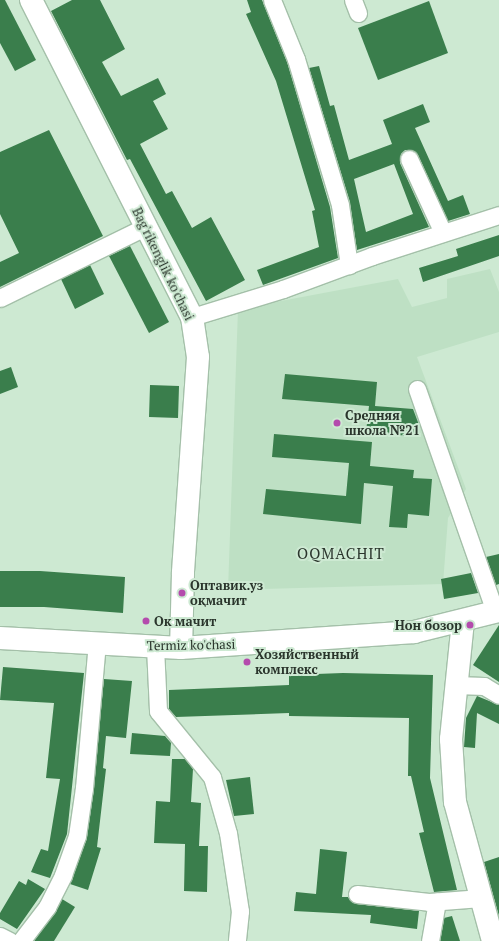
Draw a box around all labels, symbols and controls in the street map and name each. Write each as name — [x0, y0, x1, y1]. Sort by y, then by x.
street label: Bag'rikenglik ko'chasi — [129, 205, 197, 323]
place label: Средняя школа №21 — [345, 408, 420, 439]
marker: Средняя школа №21 — [332, 418, 342, 428]
district label: OQMACHIT — [297, 545, 385, 563]
place label: Оптавик.уз оқмачит — [190, 578, 263, 609]
marker: Оптавик.уз оқмачит — [177, 588, 187, 598]
place label: Ок мачит — [154, 613, 216, 629]
marker: Ок мачит — [141, 616, 151, 626]
place label: Нон бозор — [395, 617, 462, 633]
marker: Нон бозор — [465, 620, 475, 630]
street label: Termiz ko'chasi — [146, 636, 236, 654]
place label: Хозяйственный комплекс — [255, 647, 359, 678]
marker: Хозяйственный комплекс — [242, 657, 252, 667]

